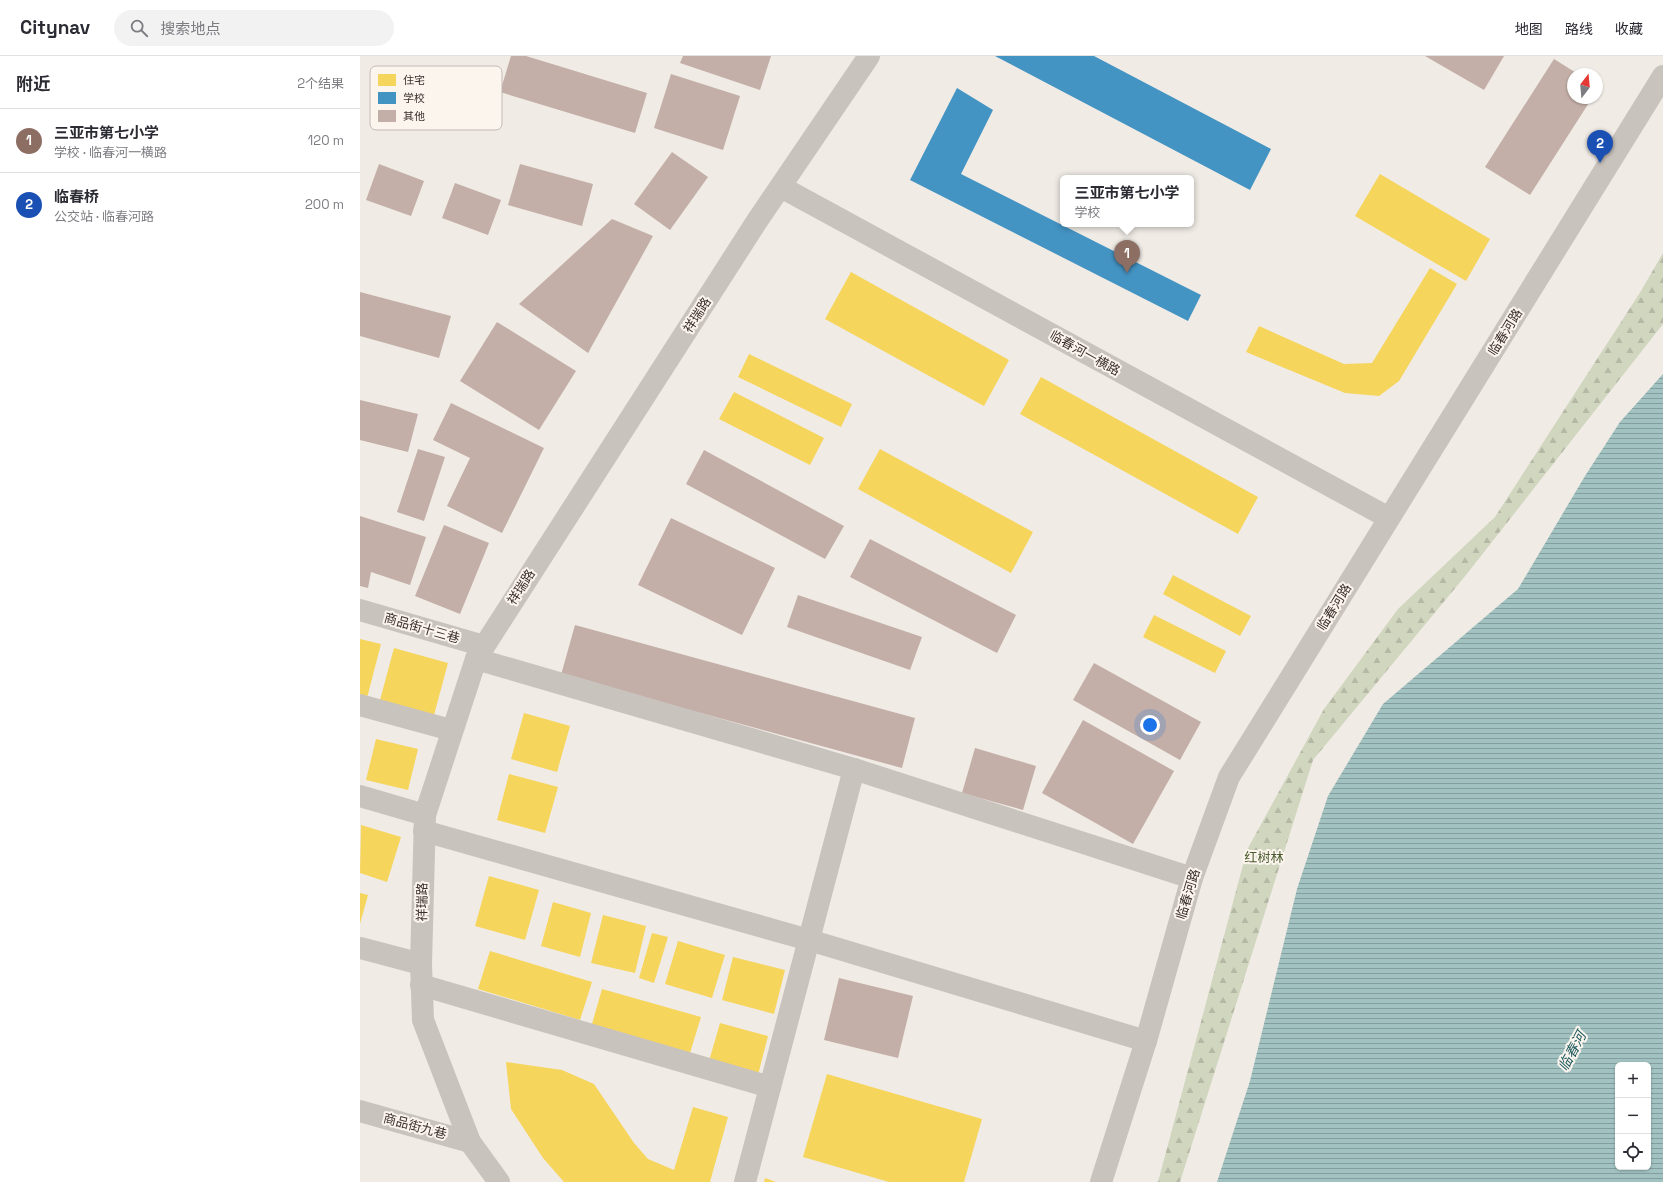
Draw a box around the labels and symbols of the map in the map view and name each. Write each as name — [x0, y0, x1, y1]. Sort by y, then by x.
legend — [370, 66, 502, 130]
north arrow — [1567, 68, 1603, 104]
text: 住宅 — [403, 73, 425, 87]
text: 学校 — [403, 91, 425, 105]
text: 其他 — [403, 109, 425, 123]
pin: 2 — [1587, 130, 1613, 163]
pin: 1 — [1114, 240, 1140, 273]
street label: 祥瑞路 — [679, 294, 715, 336]
street label: 临春河路 — [1484, 305, 1526, 359]
street label: 临春河一横路 — [1047, 327, 1123, 379]
street label: 祥瑞路 — [503, 566, 539, 608]
street label: 临春河路 — [1313, 580, 1355, 634]
street label: 商品街十三巷 — [382, 609, 462, 647]
your location — [1140, 715, 1160, 735]
park label: 红树林 — [1244, 849, 1284, 866]
street label: 临春河路 — [1172, 867, 1204, 921]
street label: 祥瑞路 — [413, 882, 431, 922]
water label: 临春河 — [1554, 1026, 1591, 1074]
street label: 商品街九巷 — [381, 1109, 449, 1143]

